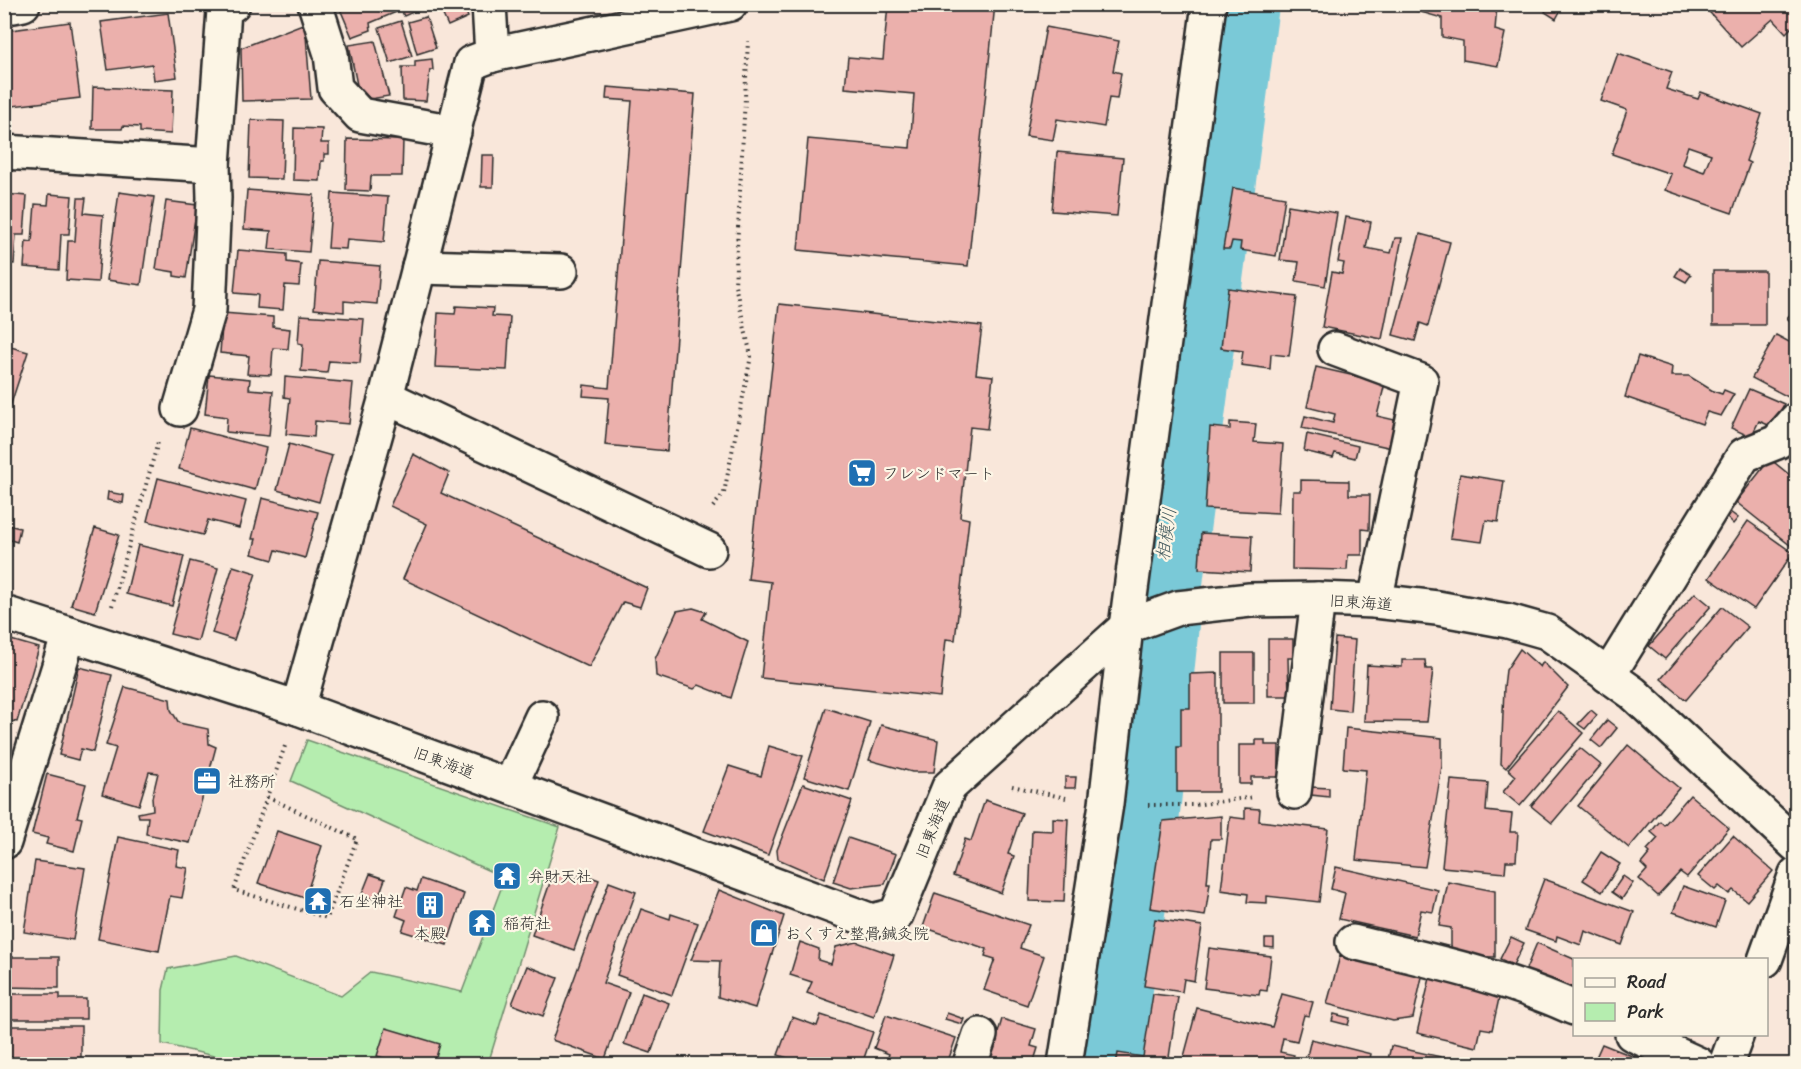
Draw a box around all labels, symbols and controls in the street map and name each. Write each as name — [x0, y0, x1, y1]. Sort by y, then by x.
supermarket icon: フレンドマート — [846, 457, 878, 489]
place label: フレンドマート — [883, 459, 995, 488]
water label: 相模川 — [1146, 505, 1186, 563]
street label: 旧東海道 — [1328, 586, 1394, 619]
street label: 旧東海道 — [409, 738, 479, 787]
office icon: 社務所 — [191, 765, 223, 797]
place label: 社務所 — [228, 767, 276, 796]
street label: 旧東海道 — [907, 793, 958, 863]
temple icon: 弁財天社 — [491, 860, 523, 892]
place label: 弁財天社 — [528, 862, 592, 891]
temple icon: 石坐神社 — [302, 885, 334, 917]
place label: 石坐神社 — [339, 887, 403, 916]
building icon: 本殿 — [414, 889, 446, 921]
temple icon: 稲荷社 — [466, 907, 498, 939]
place label: 稲荷社 — [503, 909, 551, 938]
shop icon: おくすえ整骨鍼灸院 — [748, 917, 780, 949]
place label: 本殿 — [414, 919, 446, 948]
place label: おくすえ整骨鍼灸院 — [785, 919, 929, 948]
legend — [1573, 958, 1768, 1036]
text: Road — [1627, 966, 1667, 998]
text: Park — [1627, 996, 1664, 1028]

